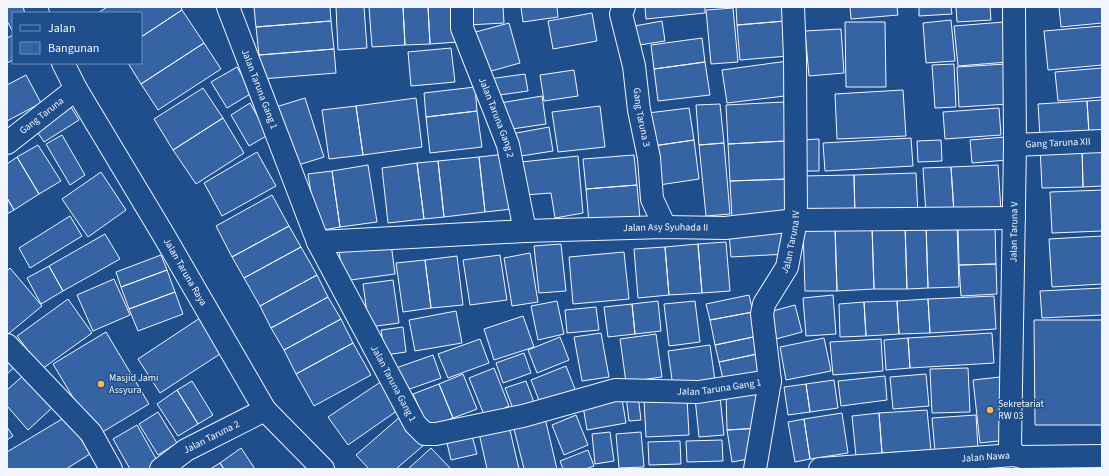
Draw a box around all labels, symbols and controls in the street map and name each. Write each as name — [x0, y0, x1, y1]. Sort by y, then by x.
legend — [12, 12, 142, 64]
text: Jalan — [48, 20, 75, 37]
text: Bangunan — [48, 40, 99, 57]
street label: Jalan Taruna Gang 1 — [238, 47, 281, 131]
street label: Jalan Taruna Gang 2 — [475, 75, 517, 159]
street label: Gang Taruna 3 — [630, 87, 653, 148]
street label: Gang Taruna — [17, 94, 67, 138]
street label: Gang Taruna XII — [1025, 135, 1091, 152]
street label: Jalan Taruna V — [1006, 200, 1022, 263]
street label: Jalan Taruna IV — [778, 210, 803, 276]
street label: Jalan Asy Syuhada II — [623, 220, 708, 235]
street label: Jalan Taruna Raya — [160, 235, 210, 308]
street label: Jalan Taruna Gang 1 — [367, 343, 420, 424]
place label: Masjid Jami Assyura — [109, 371, 159, 397]
street label: Jalan Taruna Gang 1 — [677, 375, 762, 399]
marker: Masjid Jami Assyura — [96, 379, 106, 389]
place label: Sekretariat RW 03 — [998, 397, 1045, 423]
marker: Sekretariat RW 03 — [985, 405, 995, 415]
street label: Jalan Taruna 2 — [181, 417, 242, 457]
street label: Jalan Nawa — [961, 448, 1010, 466]

